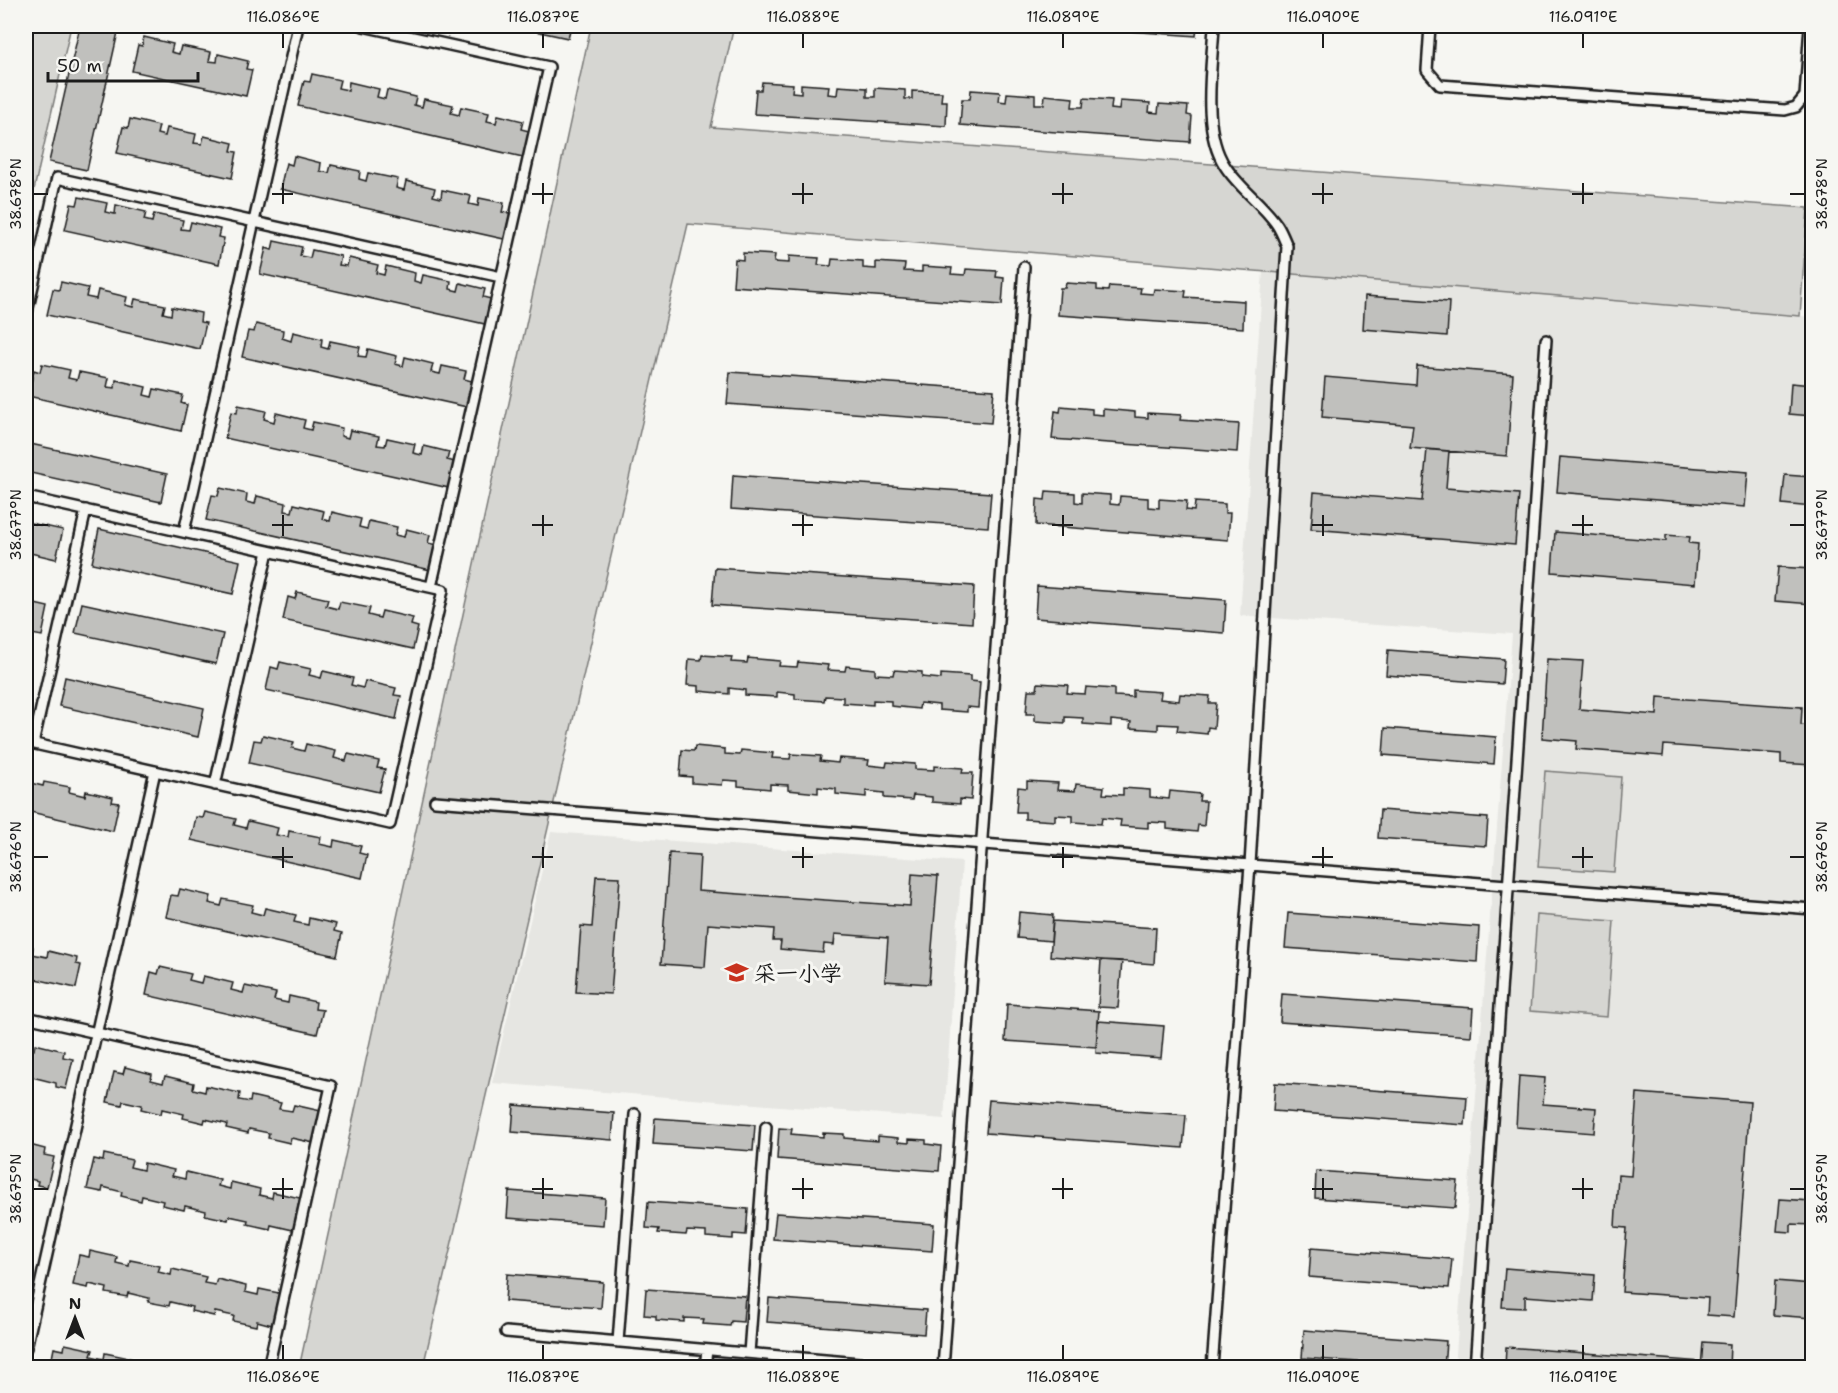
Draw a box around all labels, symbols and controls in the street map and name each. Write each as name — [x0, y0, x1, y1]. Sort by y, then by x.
text: 116.086°E — [246, 7, 320, 27]
text: 116.087°E — [507, 7, 579, 27]
text: 116.088°E — [766, 7, 840, 27]
text: 116.089°E — [1027, 7, 1099, 27]
text: 116.090°E — [1286, 7, 1360, 27]
text: 116.091°E — [1549, 7, 1617, 27]
scale bar — [48, 45, 198, 83]
text: 50 m — [57, 54, 102, 78]
text: 38.678°N — [6, 158, 26, 230]
text: 38.678°N — [1812, 158, 1832, 230]
text: 38.677°N — [6, 489, 26, 561]
text: 38.677°N — [1812, 489, 1832, 561]
text: 38.676°N — [6, 821, 26, 893]
text: 38.676°N — [1812, 821, 1832, 893]
place label: 采一小学 — [754, 959, 842, 988]
school or university icon: 采一小学 — [723, 960, 749, 986]
text: 38.675°N — [6, 1154, 26, 1224]
text: 38.675°N — [1812, 1154, 1832, 1224]
north arrow — [45, 1288, 105, 1348]
text: N — [69, 1293, 81, 1314]
text: 116.086°E — [246, 1367, 320, 1387]
text: 116.087°E — [507, 1367, 579, 1387]
text: 116.088°E — [766, 1367, 840, 1387]
text: 116.089°E — [1027, 1367, 1099, 1387]
text: 116.090°E — [1286, 1367, 1360, 1387]
text: 116.091°E — [1549, 1367, 1617, 1387]

